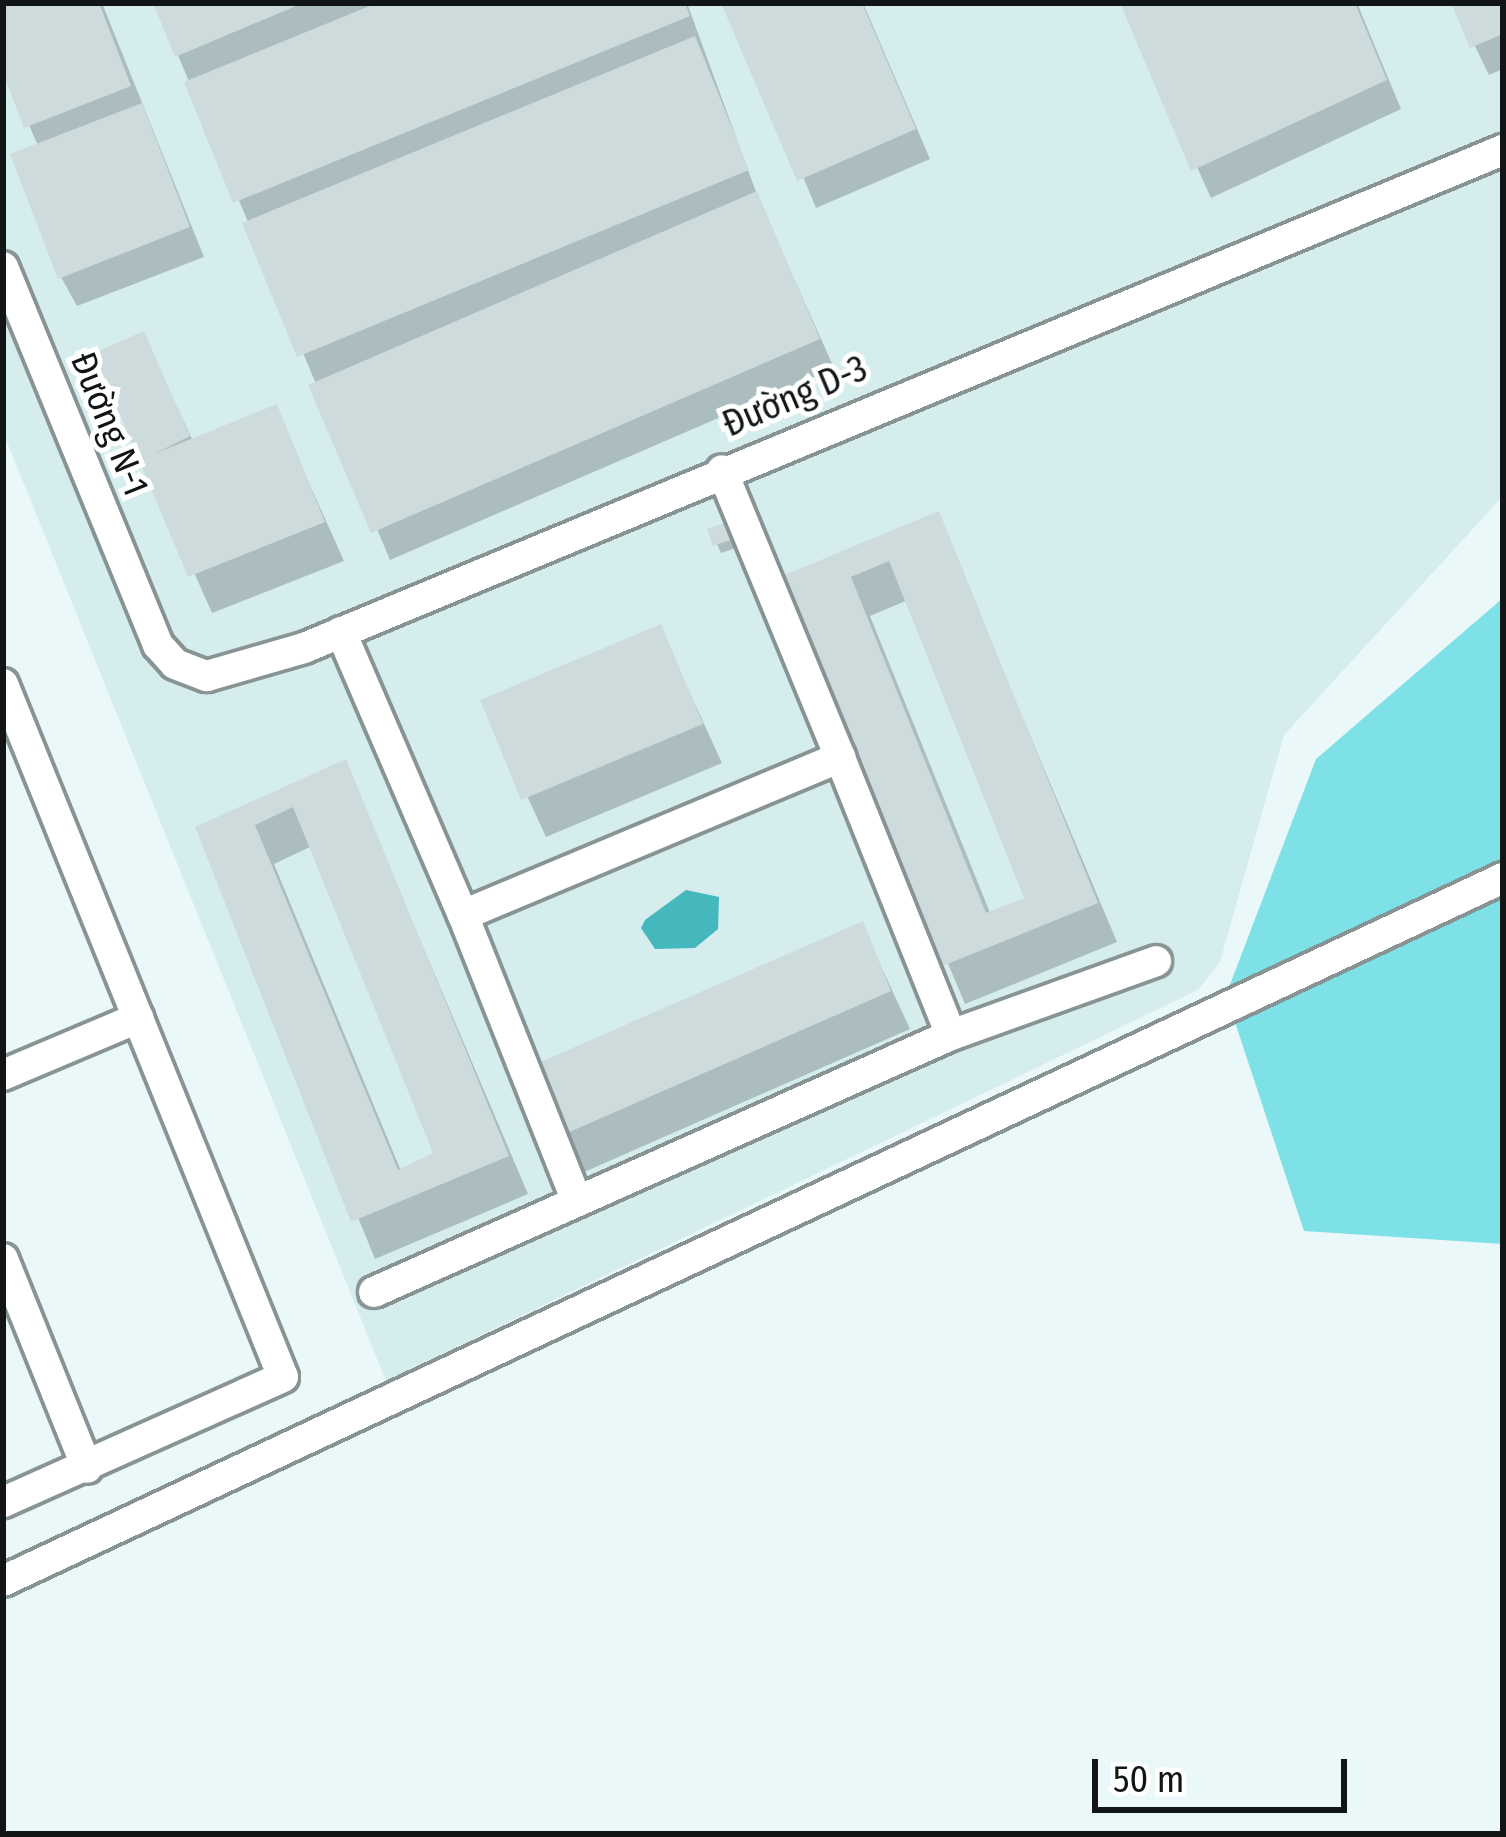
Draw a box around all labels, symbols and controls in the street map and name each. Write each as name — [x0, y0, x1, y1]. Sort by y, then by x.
street label: Đường N-1 — [61, 346, 157, 502]
street label: Đường D-3 — [716, 347, 874, 447]
scale bar — [1098, 1735, 1353, 1809]
text: 50 m — [1113, 1758, 1184, 1802]

